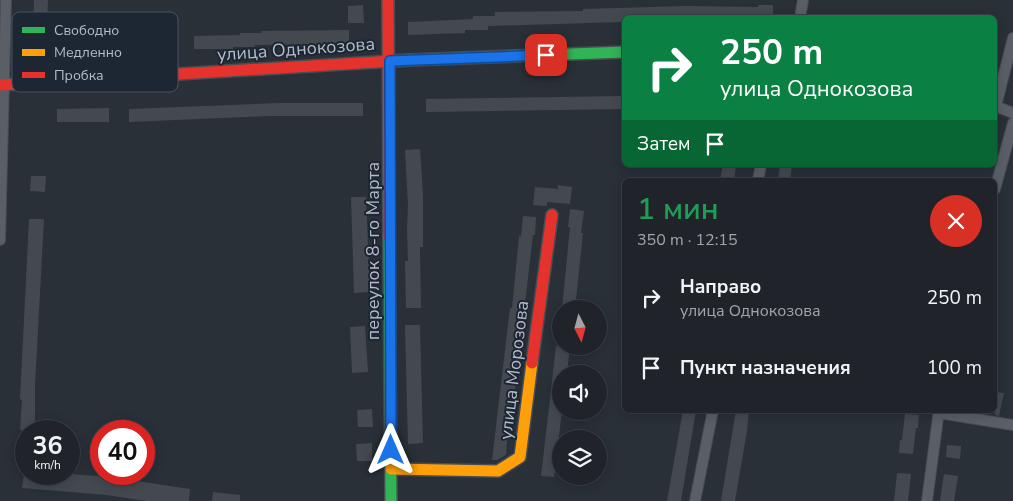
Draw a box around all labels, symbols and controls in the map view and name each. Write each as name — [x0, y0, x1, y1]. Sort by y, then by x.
legend — [12, 12, 178, 92]
text: Свободно — [54, 21, 119, 40]
text: 250 m — [720, 29, 823, 76]
street label: улица Однокозова — [216, 32, 376, 66]
pin — [525, 34, 567, 76]
icon: right — [637, 35, 702, 100]
icon: arrive — [532, 41, 560, 69]
text: Медленно — [54, 43, 122, 62]
text: Пробка — [54, 66, 104, 85]
text: улица Однокозова — [720, 74, 913, 104]
icon: arrive — [701, 130, 729, 158]
text: Затем — [637, 131, 691, 157]
street label: переулок 8-го Марта — [361, 162, 385, 340]
text: 1 мин — [637, 189, 719, 230]
button: close — [930, 195, 982, 247]
text: 350 m · 12:15 — [637, 229, 738, 251]
text: Направо — [680, 274, 761, 300]
icon: right — [637, 284, 665, 312]
text: 250 m — [927, 285, 982, 311]
street label: улица Морозова — [494, 299, 534, 441]
north arrow — [552, 300, 608, 355]
map controls — [552, 300, 607, 485]
text: улица Однокозова — [680, 300, 821, 322]
icon: arrive — [637, 354, 665, 382]
text: Пункт назначения — [680, 355, 851, 381]
text: 100 m — [927, 355, 982, 381]
button: sound — [552, 365, 607, 420]
speed limit sign: 40 — [90, 420, 155, 485]
position arrow — [364, 423, 416, 475]
text: 36 — [32, 429, 63, 463]
button: layers — [552, 430, 607, 485]
text: km/h — [34, 457, 61, 473]

